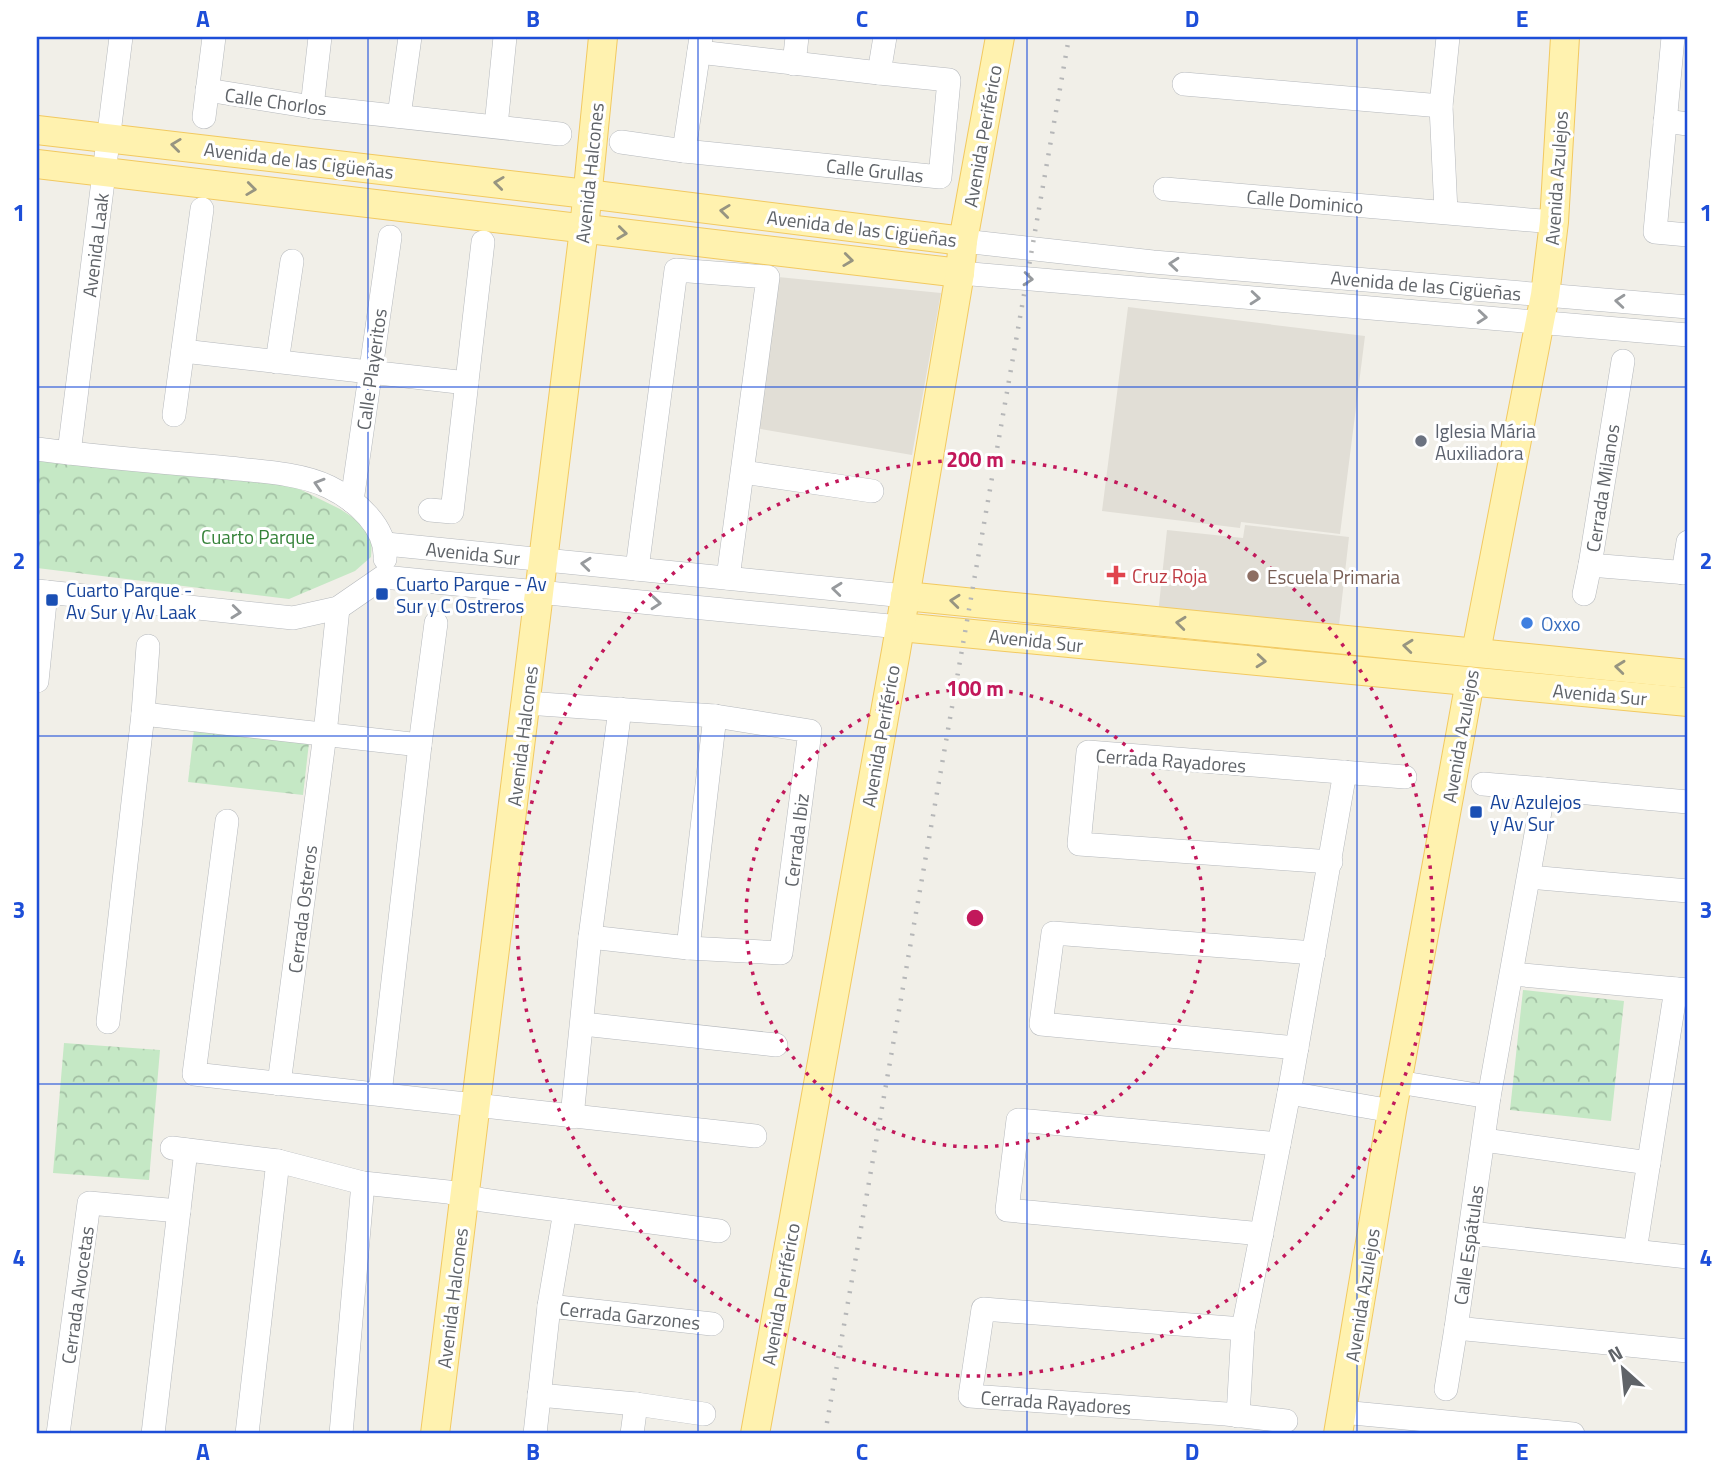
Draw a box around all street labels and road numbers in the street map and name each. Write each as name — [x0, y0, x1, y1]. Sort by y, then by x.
street label: Avenida Periférico — [955, 63, 1009, 209]
street label: Calle Chorlos — [223, 79, 329, 123]
street label: Avenida Halcones — [567, 101, 611, 245]
street label: Avenida Azulejos — [1537, 110, 1575, 246]
street label: Avenida de las Cigüeñas — [202, 134, 396, 186]
street label: Calle Grullas — [825, 150, 925, 190]
street label: Calle Dominico — [1245, 181, 1365, 221]
street label: Avenida Laak — [74, 191, 116, 299]
street label: Avenida de las Cigüeñas — [765, 202, 959, 254]
street label: Avenida de las Cigüeñas — [1330, 262, 1523, 308]
street label: Calle Playeritos — [348, 306, 394, 432]
street label: Cerrada Milanos — [1578, 422, 1626, 554]
street label: Avenida Sur — [424, 534, 522, 572]
street label: Avenida Sur — [987, 621, 1085, 659]
street label: Avenida Periférico — [853, 663, 907, 809]
street label: Avenida Halcones — [499, 664, 545, 808]
street label: Avenida Azulejos — [1434, 667, 1486, 805]
street label: Avenida Sur — [1552, 675, 1649, 713]
street label: Cerrada Rayadores — [1095, 740, 1247, 780]
street label: Cerrada Ibiz — [776, 792, 816, 888]
street label: Cerrada Osteros — [280, 843, 324, 975]
street label: Calle Espátulas — [1445, 1183, 1491, 1307]
street label: Avenida Periférico — [753, 1221, 807, 1367]
street label: Cerrada Avocetas — [53, 1224, 101, 1366]
street label: Avenida Halcones — [429, 1226, 475, 1370]
street label: Avenida Azulejos — [1337, 1226, 1387, 1364]
street label: Cerrada Garzones — [558, 1293, 702, 1337]
street label: Cerrada Rayadores — [980, 1382, 1132, 1422]

